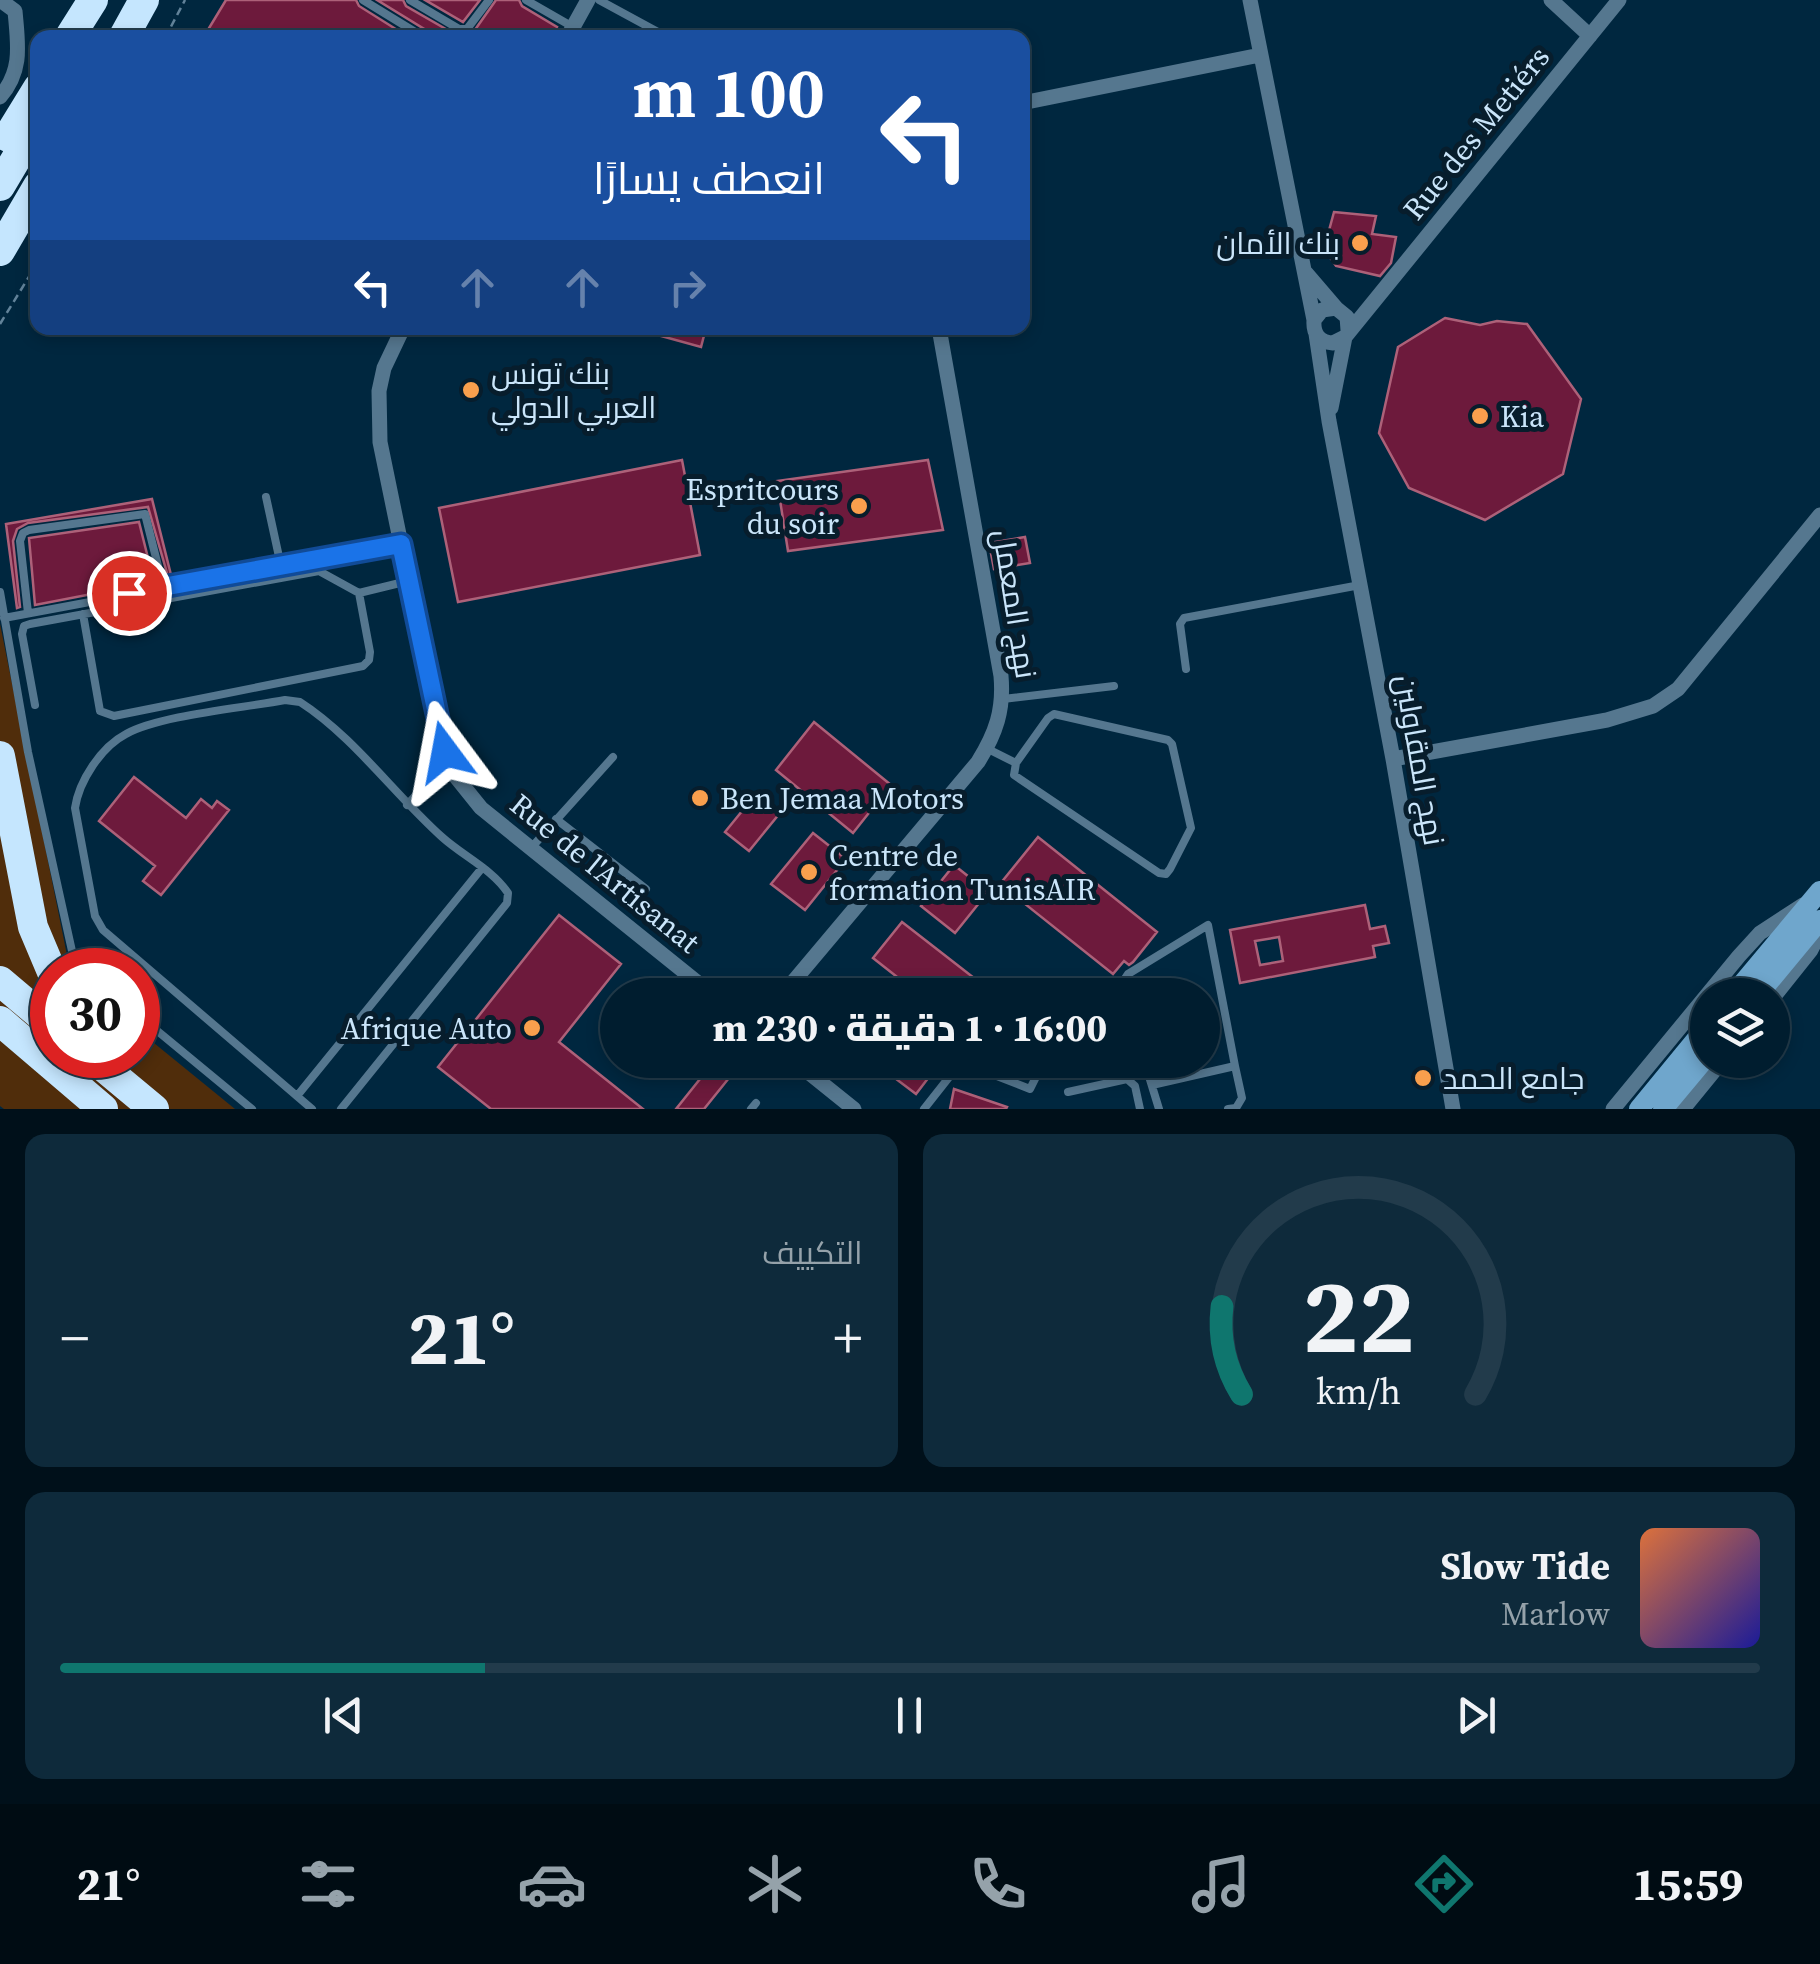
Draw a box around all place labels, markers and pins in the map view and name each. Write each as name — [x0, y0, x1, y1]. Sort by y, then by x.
place label: بنك الأمان — [1216, 223, 1340, 264]
marker: بنك الأمان — [1349, 232, 1371, 254]
place label: بنك تونس العربي الدولي — [491, 353, 656, 431]
marker: بنك تونس العربي الدولي — [460, 379, 482, 401]
place label: Kia — [1500, 396, 1545, 437]
marker: Kia — [1469, 405, 1491, 427]
place label: Espritcours du soir — [686, 469, 839, 544]
marker: Espritcours du soir — [848, 495, 870, 517]
pin — [87, 551, 172, 636]
place label: Ben Jemaa Motors — [720, 778, 964, 819]
marker: Ben Jemaa Motors — [689, 787, 711, 809]
place label: Centre de formation TunisAIR — [829, 835, 1096, 910]
marker: Centre de formation TunisAIR — [798, 861, 820, 883]
place label: Afrique Auto — [341, 1008, 512, 1049]
marker: Afrique Auto — [521, 1017, 543, 1039]
place label: جامع الحمد — [1443, 1058, 1584, 1099]
marker: جامع الحمد — [1412, 1067, 1434, 1089]

